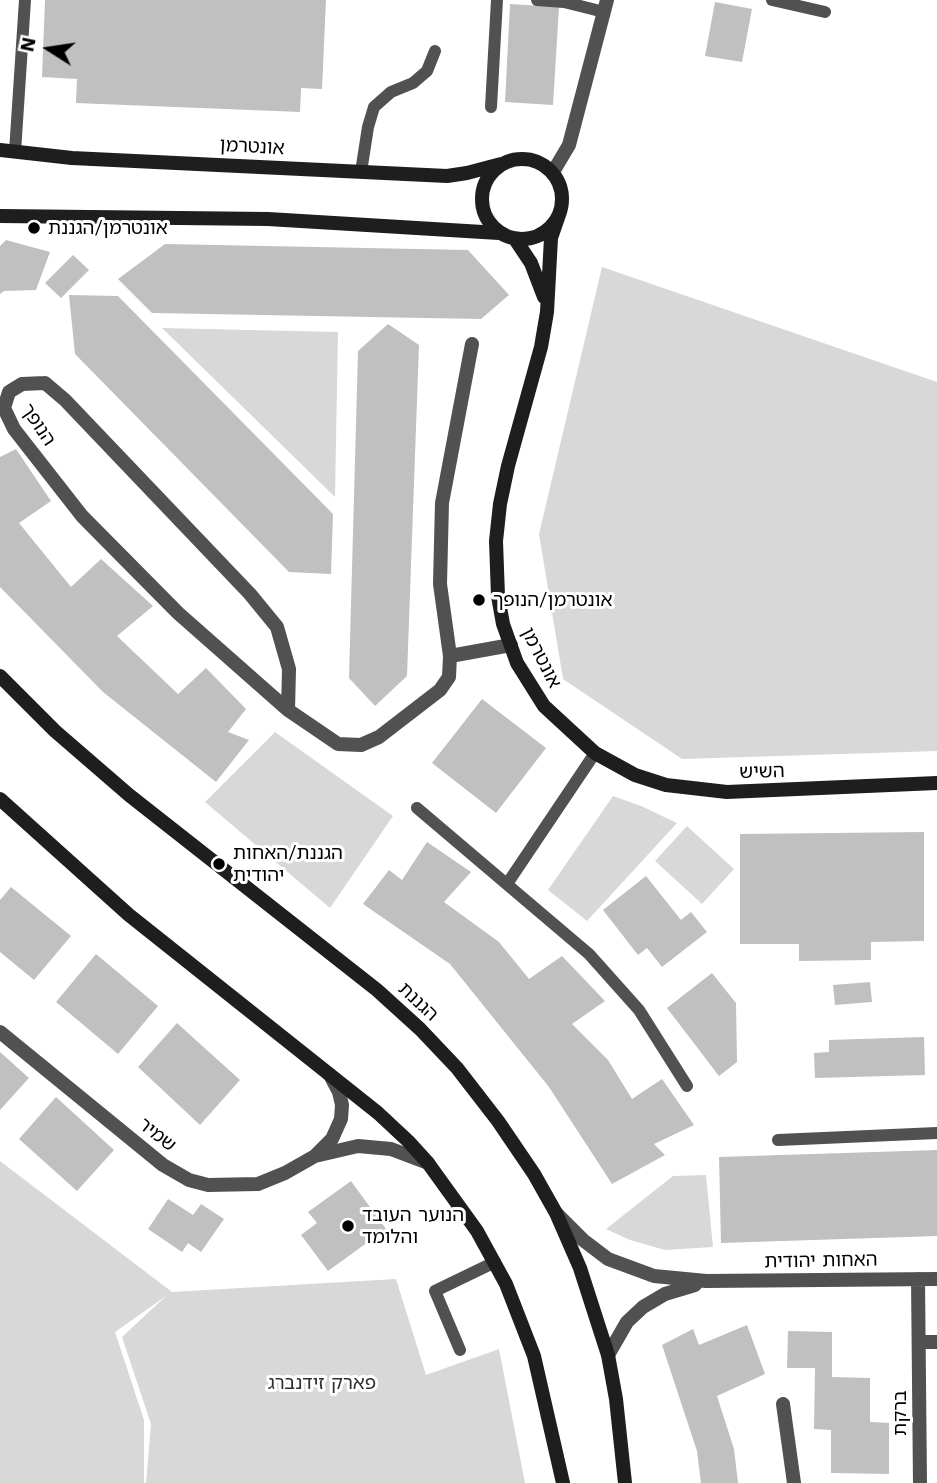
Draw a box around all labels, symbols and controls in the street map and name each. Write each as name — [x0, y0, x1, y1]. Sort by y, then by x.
north arrow — [14, 14, 84, 84]
text: N — [15, 35, 41, 54]
street label: אונטרמן — [219, 134, 285, 160]
place label: אונטרמן/הגננת — [48, 217, 168, 239]
marker: אונטרמן/הגננת — [26, 220, 42, 236]
street label: הנופך — [16, 400, 60, 450]
place label: אונטרמן/הנופך — [493, 589, 612, 611]
marker: אונטרמן/הנופך — [471, 592, 487, 608]
street label: אונטרמן — [516, 624, 566, 692]
street label: השיש — [739, 760, 785, 784]
place label: הגננת/האחות יהודית — [233, 842, 343, 886]
marker: הגננת/האחות יהודית — [211, 856, 227, 872]
street label: הגננת — [393, 978, 443, 1026]
street label: שמיר — [134, 1113, 180, 1157]
place label: הנוער העובד והלומד — [362, 1204, 464, 1248]
marker: הנוער העובד והלומד — [340, 1218, 356, 1234]
street label: האחות יהודית — [764, 1249, 878, 1273]
park label: פארק זידנברג — [268, 1372, 376, 1394]
street label: ברקת — [889, 1390, 911, 1436]

